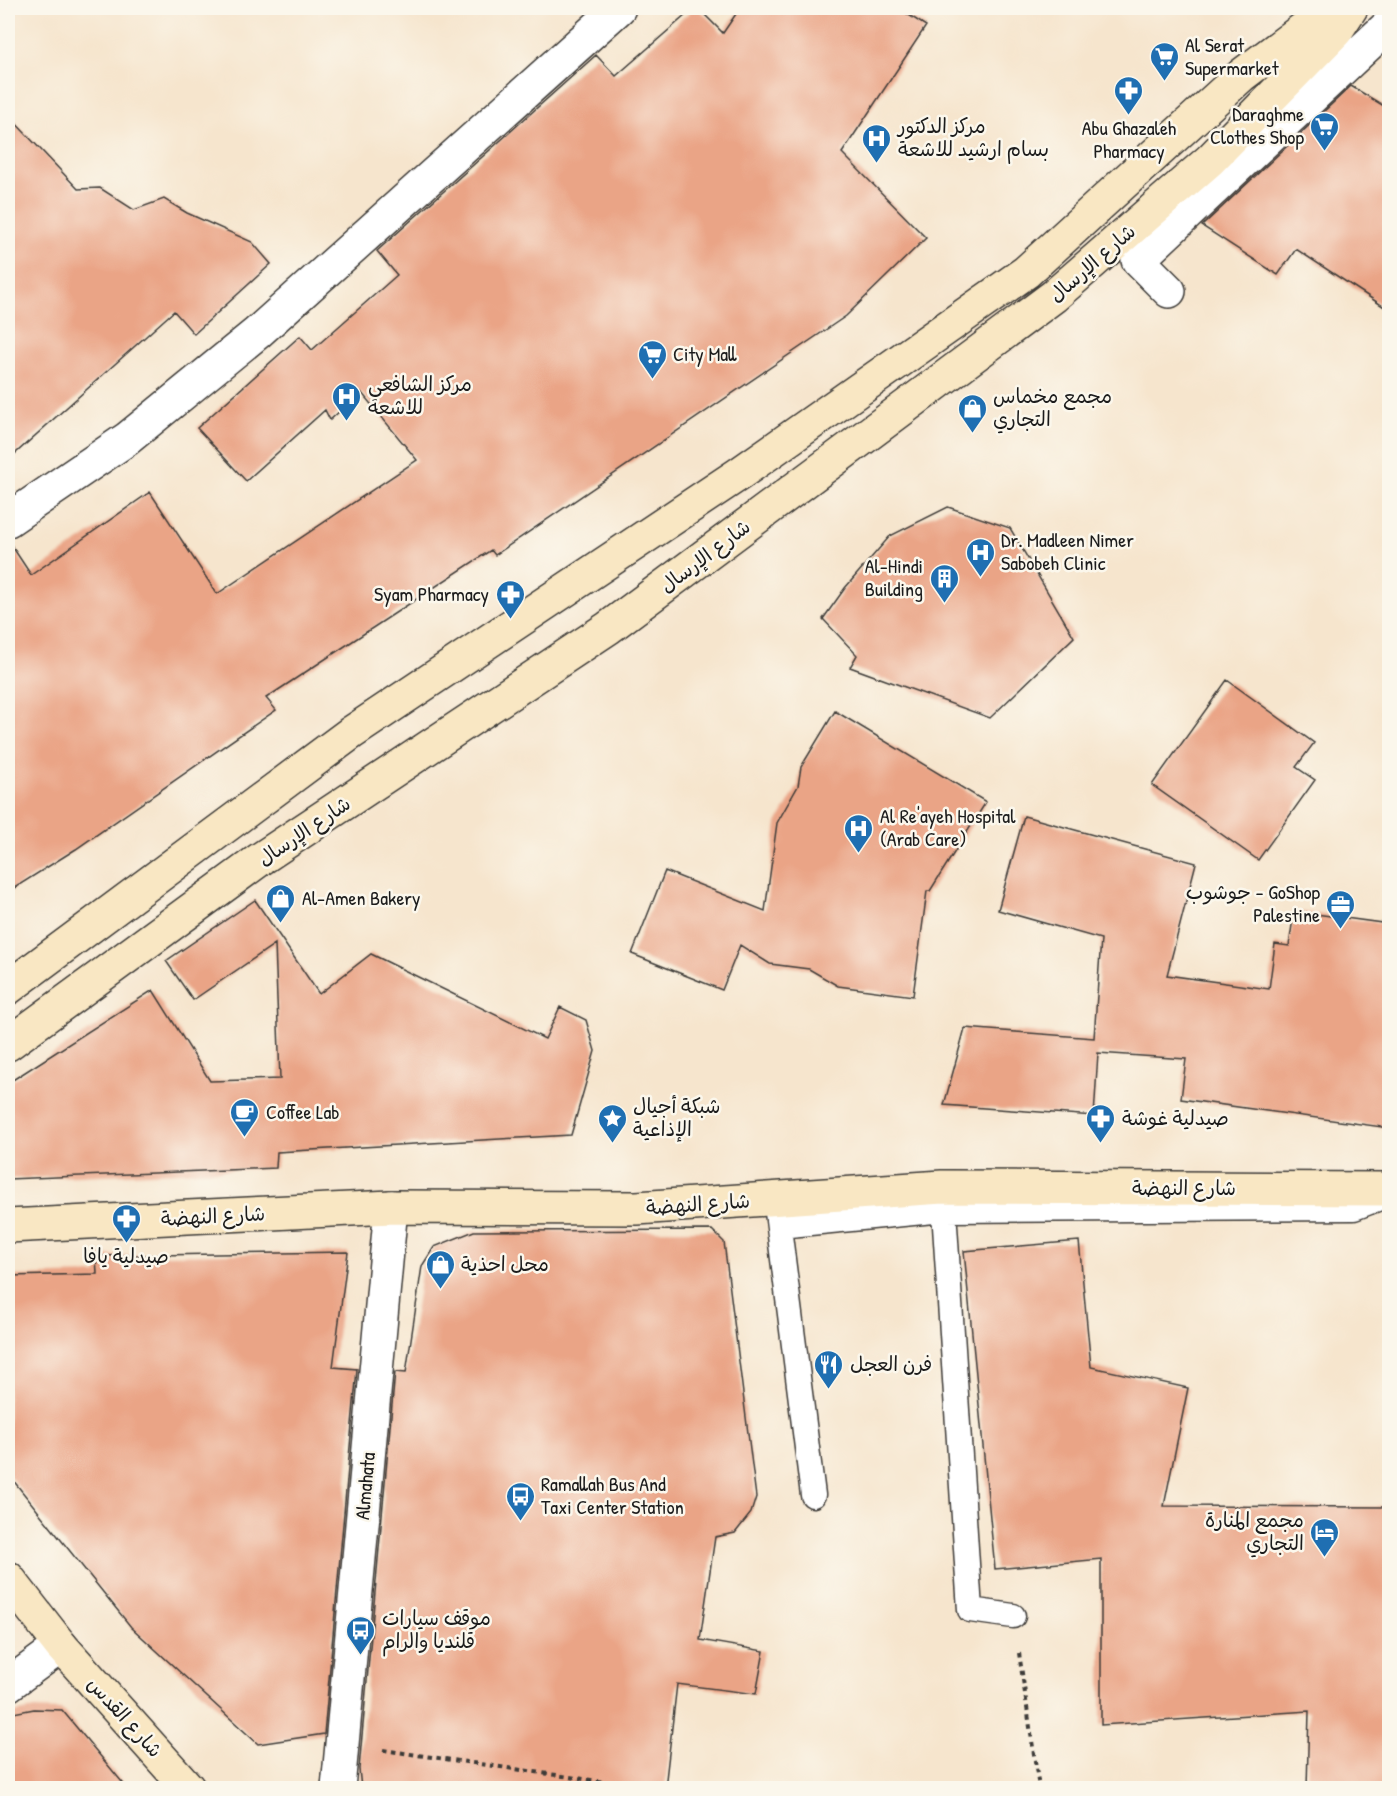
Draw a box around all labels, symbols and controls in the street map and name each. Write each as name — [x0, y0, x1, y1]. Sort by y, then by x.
place label: Al Serat Supermarket — [1185, 31, 1280, 81]
supermarket icon: Al Serat Supermarket — [1148, 40, 1180, 82]
pharmacy icon: Abu Ghazaleh Pharmacy — [1113, 74, 1145, 116]
place label: Daraghme Clothes Shop — [1210, 100, 1304, 150]
supermarket icon: Daraghme Clothes Shop — [1309, 110, 1341, 152]
place label: مركز الدكتور بسام ارشيد للاشعة — [896, 112, 1049, 164]
place label: Abu Ghazaleh Pharmacy — [1082, 114, 1176, 164]
hospital icon: مركز الدكتور بسام ارشيد للاشعة — [861, 122, 893, 164]
street label: شارع الإرسال — [1043, 217, 1141, 309]
supermarket icon: City Mall — [636, 338, 668, 380]
place label: City Mall — [673, 340, 737, 367]
place label: مركز الشافعي للاشعه — [368, 370, 472, 420]
hospital icon: مركز الشافعي للاشعه — [331, 380, 363, 422]
place label: مجمع مخماس التجاري — [993, 382, 1112, 434]
shop icon: مجمع مخماس التجاري — [956, 392, 988, 434]
street label: شارع الإرسال — [654, 513, 756, 599]
place label: Dr. Madleen Nimer Sabobeh Clinic — [1001, 526, 1134, 576]
hospital icon: Dr. Madleen Nimer Sabobeh Clinic — [964, 536, 996, 578]
place label: Al-Hindi Building — [865, 552, 923, 602]
building icon: Al-Hindi Building — [928, 562, 960, 604]
pharmacy icon: Syam Pharmacy — [494, 578, 526, 620]
place label: Syam Pharmacy — [374, 580, 489, 607]
street label: شارع الإرسال — [252, 790, 356, 872]
place label: Al Re'ayeh Hospital (Arab Care) — [880, 802, 1016, 852]
hospital icon: Al Re'ayeh Hospital (Arab Care) — [843, 812, 875, 854]
place label: جوشوب - GoShop Palestine — [1186, 878, 1320, 928]
shop icon: Al-Amen Bakery — [265, 882, 297, 924]
place label: Al-Amen Bakery — [302, 884, 421, 911]
office icon: جوشوب - GoShop Palestine — [1325, 888, 1357, 930]
place label: شبكة أجيال الإذاعية — [633, 1092, 720, 1142]
cafe icon: Coffee Lab — [229, 1096, 261, 1138]
place label: Coffee Lab — [266, 1098, 340, 1125]
place icon: شبكة أجيال الإذاعية — [596, 1102, 628, 1144]
pharmacy icon: صيدلية غوشة — [1085, 1102, 1117, 1144]
place label: صيدلية غوشة — [1122, 1104, 1229, 1131]
street label: شارع النهضة — [1132, 1174, 1236, 1202]
street label: شارع النهضة — [645, 1186, 751, 1222]
street label: شارع النهضة — [160, 1199, 266, 1233]
pharmacy icon: صيدلية يافا — [110, 1202, 142, 1244]
place label: صيدلية يافا — [83, 1242, 169, 1269]
shop icon: محل احذية — [424, 1248, 456, 1290]
place label: محل احذية — [461, 1250, 549, 1277]
restaurant icon: فرن العجل — [813, 1348, 845, 1390]
place label: فرن العجل — [850, 1350, 932, 1377]
street label: Almahata — [348, 1451, 381, 1521]
place label: Ramallah Bus And Taxi Center Station — [541, 1470, 684, 1520]
bus stop icon: Ramallah Bus And Taxi Center Station — [504, 1480, 536, 1522]
place label: مجمع المنارة التجاري — [1205, 1506, 1304, 1558]
hotel icon: مجمع المنارة التجاري — [1309, 1516, 1341, 1558]
place label: موقف سيارات قلنديا والرام — [382, 1604, 491, 1657]
bus stop icon: موقف سيارات قلنديا والرام — [345, 1614, 377, 1656]
street label: شارع القدس — [81, 1670, 169, 1764]

